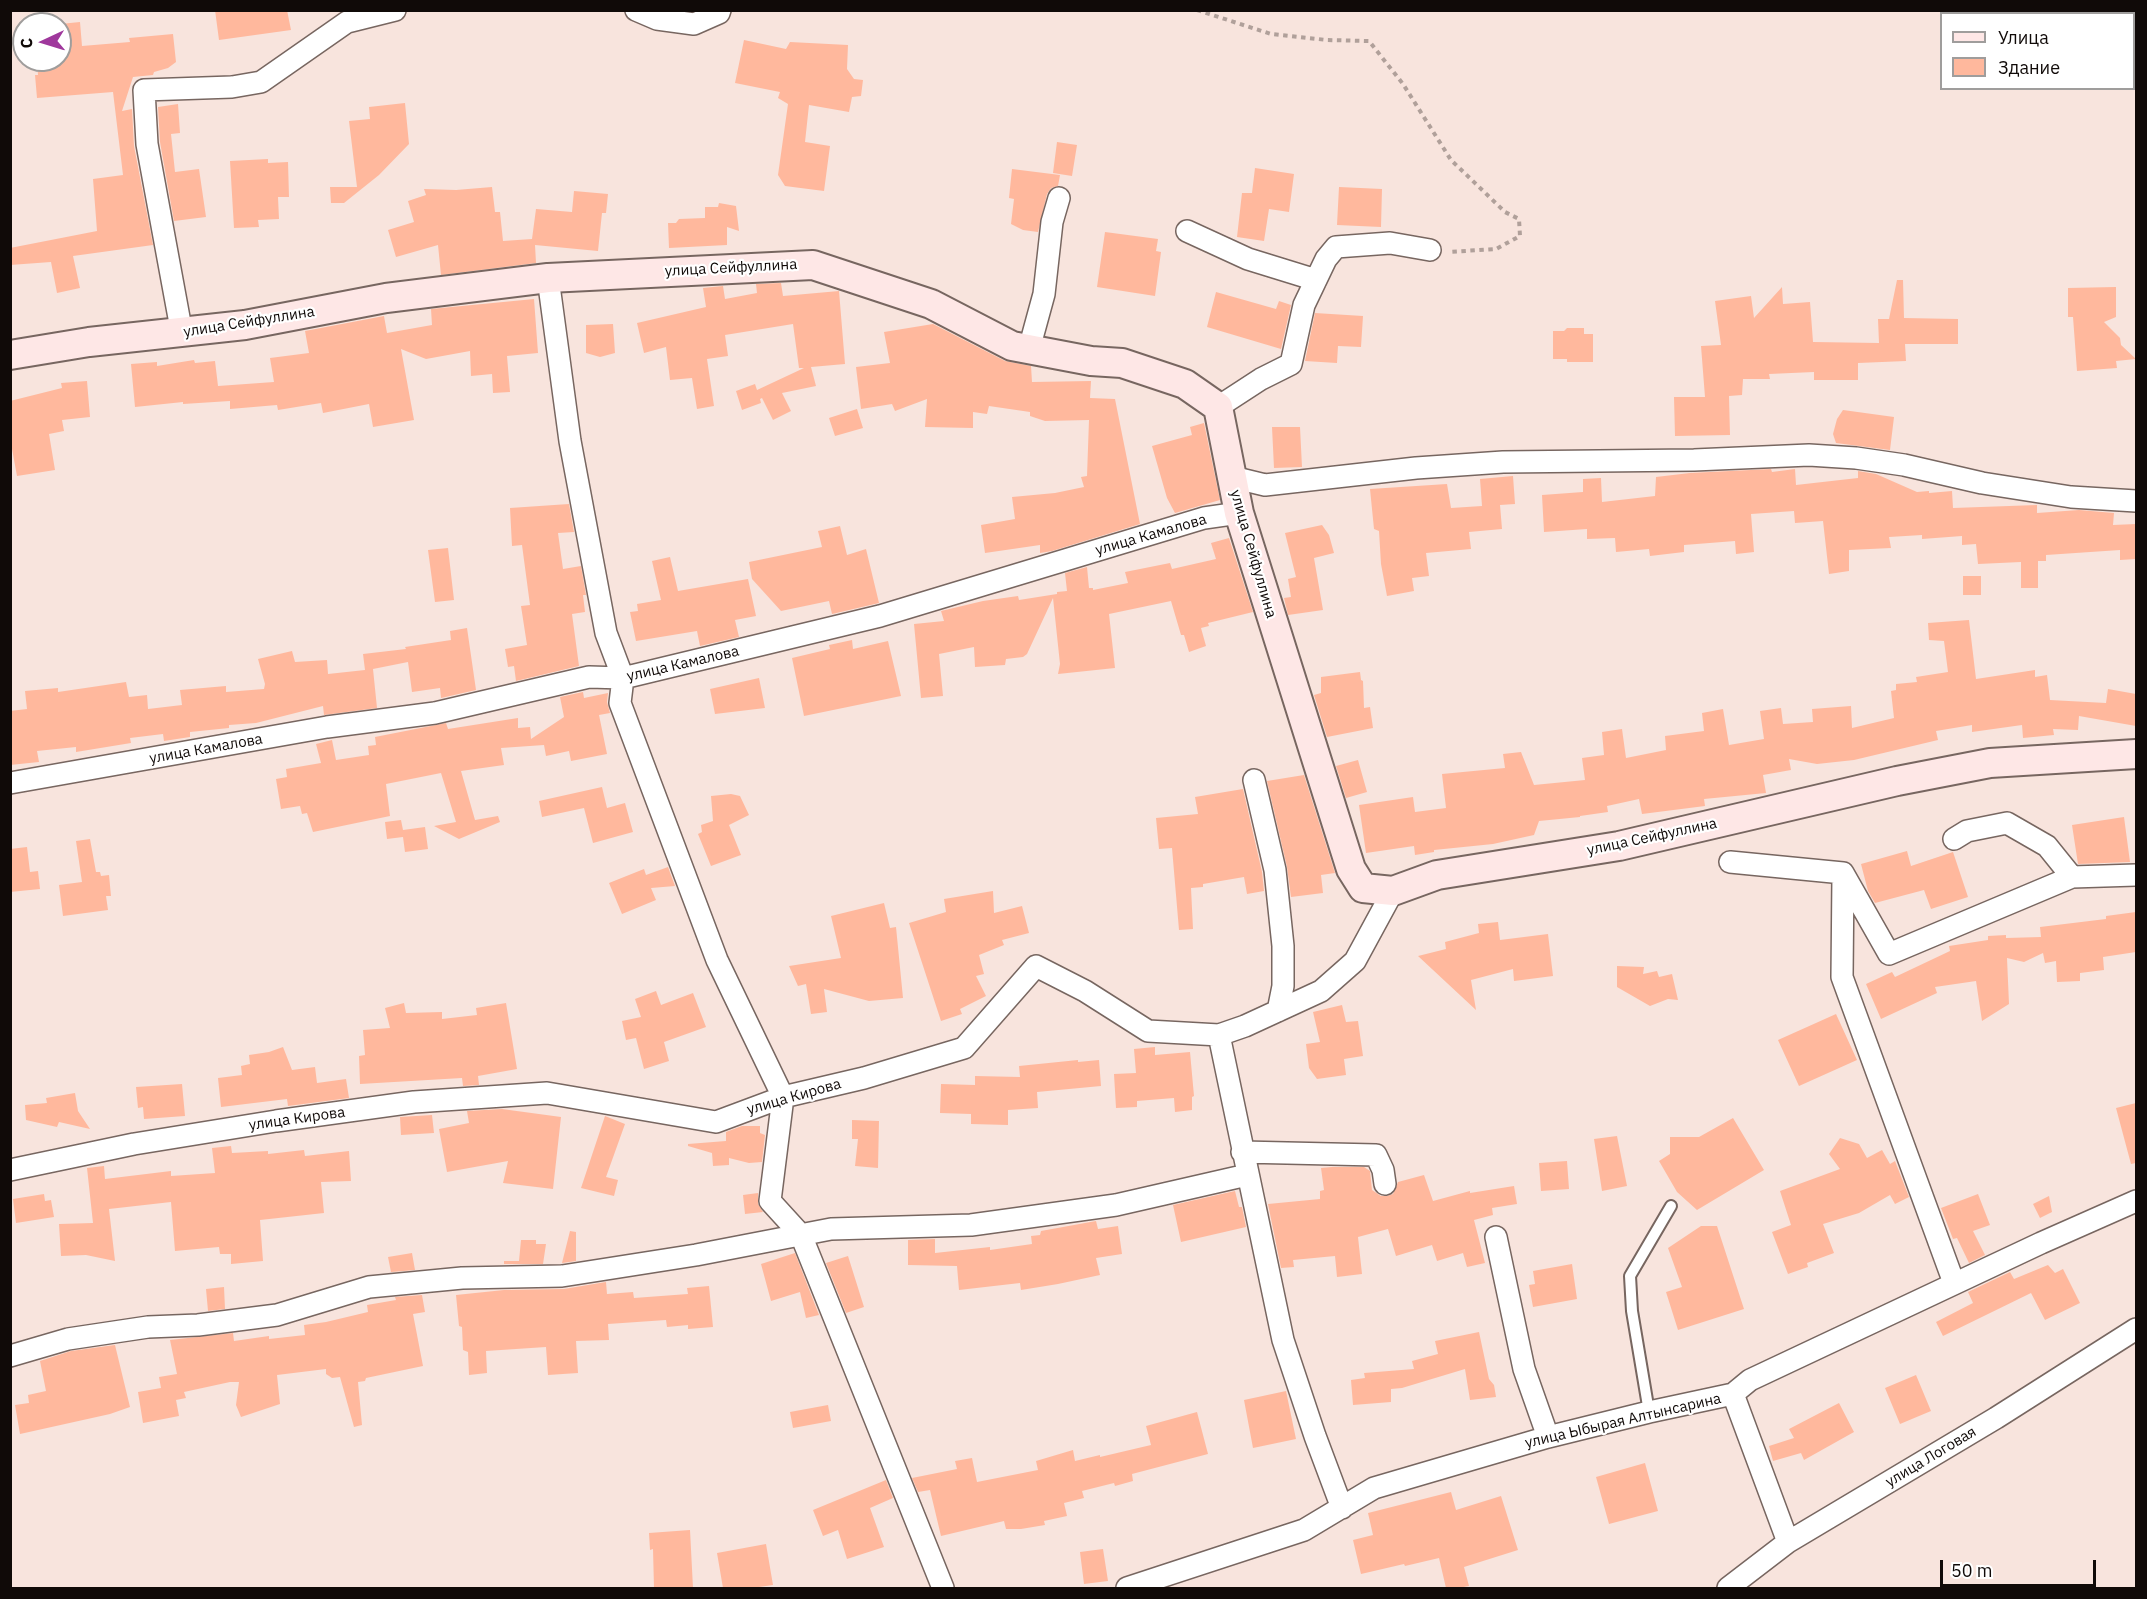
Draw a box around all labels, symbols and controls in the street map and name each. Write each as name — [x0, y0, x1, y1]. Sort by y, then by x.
north arrow — [12, 12, 72, 72]
legend — [1940, 12, 2135, 90]
text: Улица — [1998, 26, 2049, 49]
text: С — [16, 37, 36, 49]
text: Здание — [1998, 56, 2060, 79]
street label: улица Сейфуллина — [664, 256, 798, 280]
street label: улица Сейфуллина — [182, 303, 316, 341]
street label: улица Сейфуллина — [1226, 488, 1280, 620]
street label: улица Камалова — [1093, 511, 1209, 559]
street label: улица Камалова — [625, 642, 741, 686]
street label: улица Камалова — [148, 730, 264, 768]
street label: улица Сейфуллина — [1585, 814, 1719, 860]
street label: улица Кирова — [745, 1075, 843, 1119]
street label: улица Кирова — [248, 1103, 346, 1135]
street label: улица Ыбырая Алтынсарина — [1523, 1390, 1723, 1452]
street label: улица Логовая — [1882, 1423, 1980, 1491]
scale bar — [1943, 1548, 2099, 1586]
text: 50 m — [1951, 1559, 1993, 1582]

